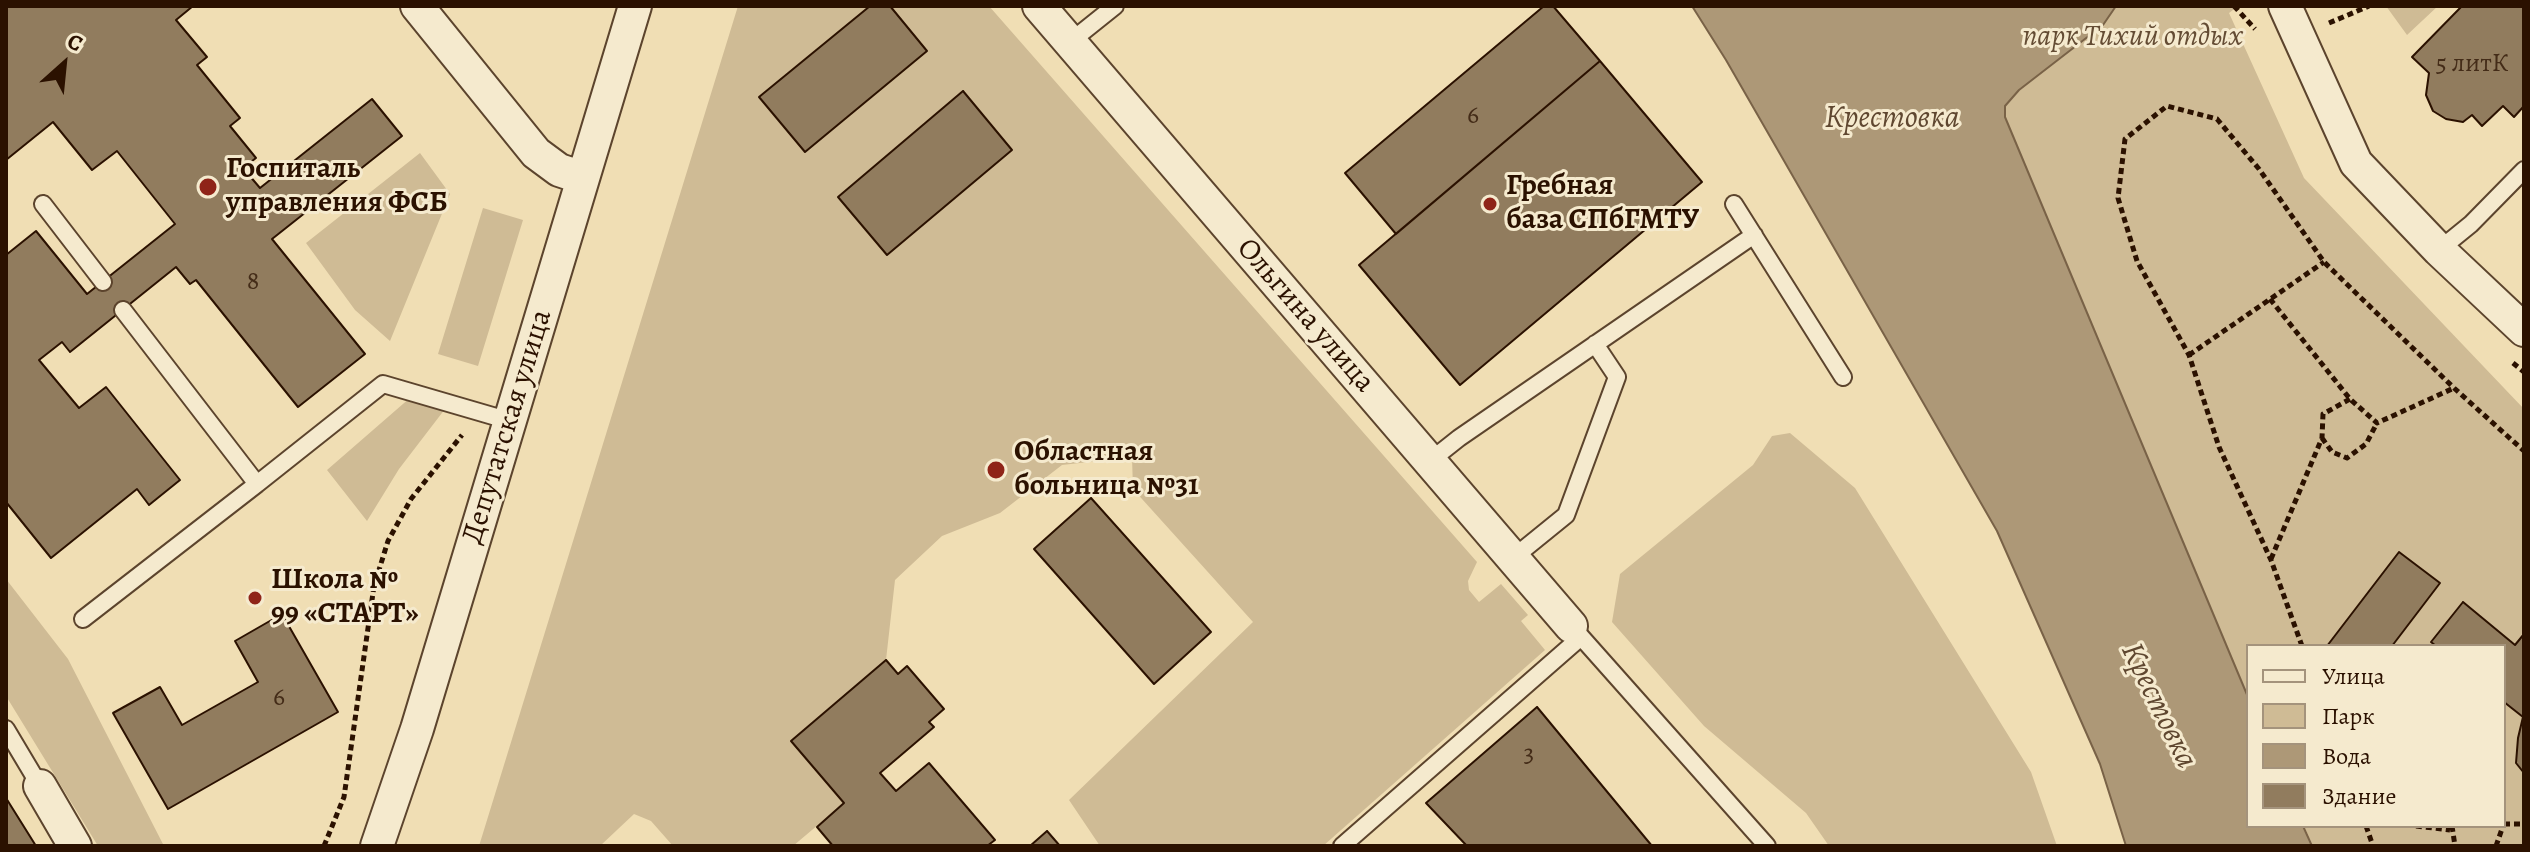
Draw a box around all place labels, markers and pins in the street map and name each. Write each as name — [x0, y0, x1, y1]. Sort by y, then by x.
place label: Госпиталь управления ФСБ — [226, 152, 448, 222]
place label: Гребная база СПбГМТУ — [1506, 169, 1699, 240]
marker: Госпиталь управления ФСБ — [197, 176, 219, 198]
marker: Гребная база СПбГМТУ — [1481, 195, 1499, 213]
place label: Областная больница №31 — [1014, 435, 1199, 506]
marker: Областная больница №31 — [985, 459, 1007, 481]
place label: Школа № 99 «СТАРТ» — [271, 563, 419, 634]
marker: Школа № 99 «СТАРТ» — [246, 589, 264, 607]

